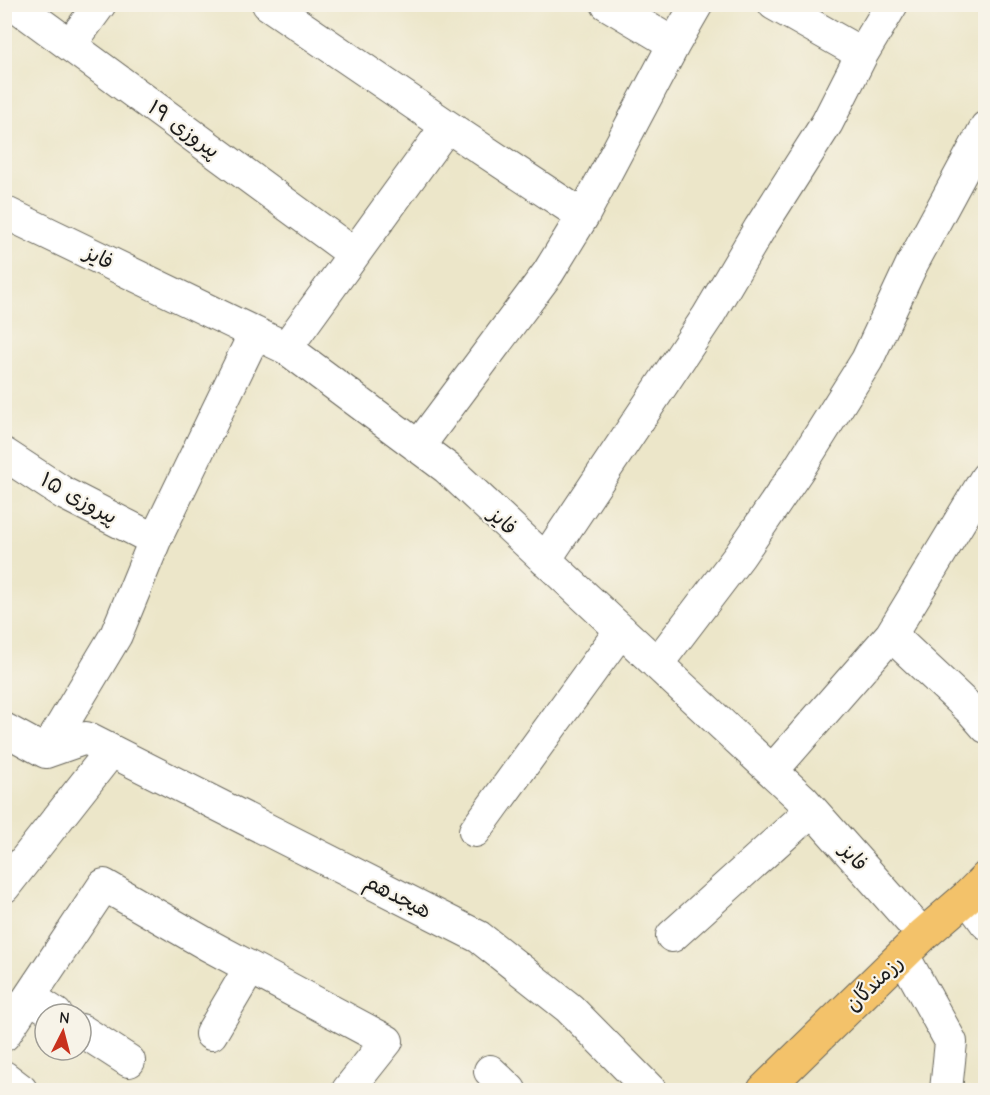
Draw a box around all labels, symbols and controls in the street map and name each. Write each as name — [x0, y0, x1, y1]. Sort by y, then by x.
street label: پیروزی ۱۹ — [143, 95, 224, 164]
street label: فایز — [79, 239, 117, 274]
street label: پیروزی ۱۵ — [36, 467, 122, 530]
street label: فایز — [483, 501, 522, 540]
street label: فایز — [834, 837, 873, 876]
street label: هیجدهم — [359, 869, 435, 927]
street label: رزمندگان — [840, 950, 908, 1016]
north arrow — [33, 1002, 93, 1062]
text: N — [58, 1009, 71, 1028]

